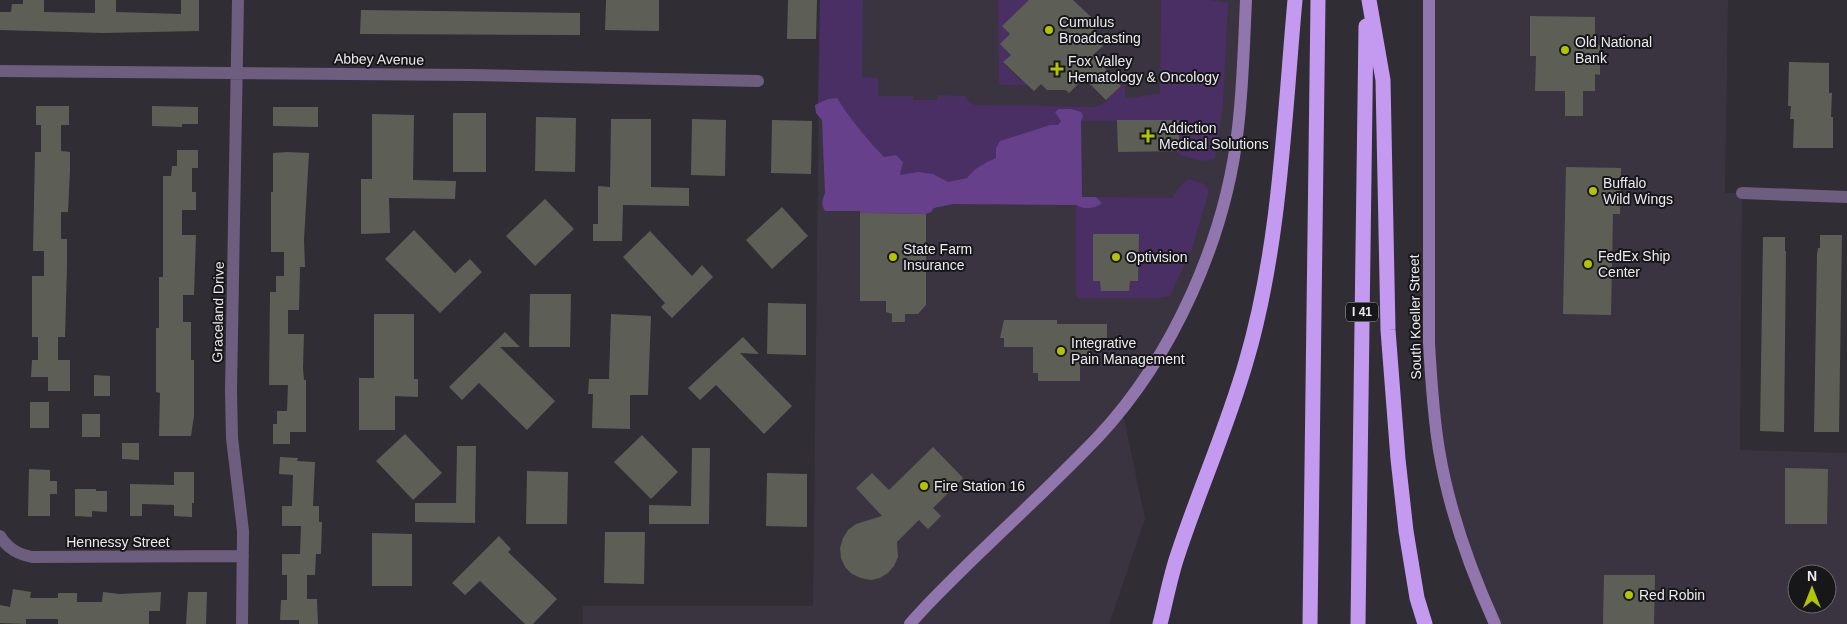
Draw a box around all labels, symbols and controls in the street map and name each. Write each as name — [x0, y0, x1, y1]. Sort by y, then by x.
place label: Cumulus Broadcasting — [1059, 14, 1141, 46]
marker: Cumulus Broadcasting — [1043, 24, 1055, 36]
place label: Old National Bank — [1575, 34, 1652, 66]
marker: Old National Bank — [1559, 44, 1571, 56]
street label: Abbey Avenue — [334, 50, 424, 68]
place label: Fox Valley Hematology & Oncology — [1068, 53, 1219, 85]
marker: Fox Valley Hematology & Oncology — [1050, 62, 1064, 76]
place label: Addiction Medical Solutions — [1159, 120, 1269, 152]
marker: Addiction Medical Solutions — [1141, 129, 1155, 143]
place label: Buffalo Wild Wings — [1603, 175, 1673, 207]
marker: Buffalo Wild Wings — [1587, 185, 1599, 197]
place label: State Farm Insurance — [903, 241, 972, 273]
place label: FedEx Ship Center — [1598, 248, 1671, 280]
place label: Optivision — [1126, 249, 1187, 265]
marker: State Farm Insurance — [887, 251, 899, 263]
marker: Optivision — [1110, 251, 1122, 263]
street label: South Koeller Street — [1406, 254, 1424, 380]
marker: FedEx Ship Center — [1582, 258, 1594, 270]
street label: Graceland Drive — [209, 261, 227, 363]
road number: I 41 — [1346, 302, 1378, 322]
place label: Integrative Pain Management — [1071, 335, 1185, 367]
marker: Integrative Pain Management — [1055, 345, 1067, 357]
place label: Fire Station 16 — [934, 478, 1025, 494]
marker: Fire Station 16 — [918, 480, 930, 492]
street label: Hennessy Street — [66, 534, 170, 550]
north arrow — [1787, 564, 1837, 614]
text: N — [1807, 568, 1817, 584]
place label: Red Robin — [1639, 587, 1705, 603]
marker: Red Robin — [1623, 589, 1635, 601]

